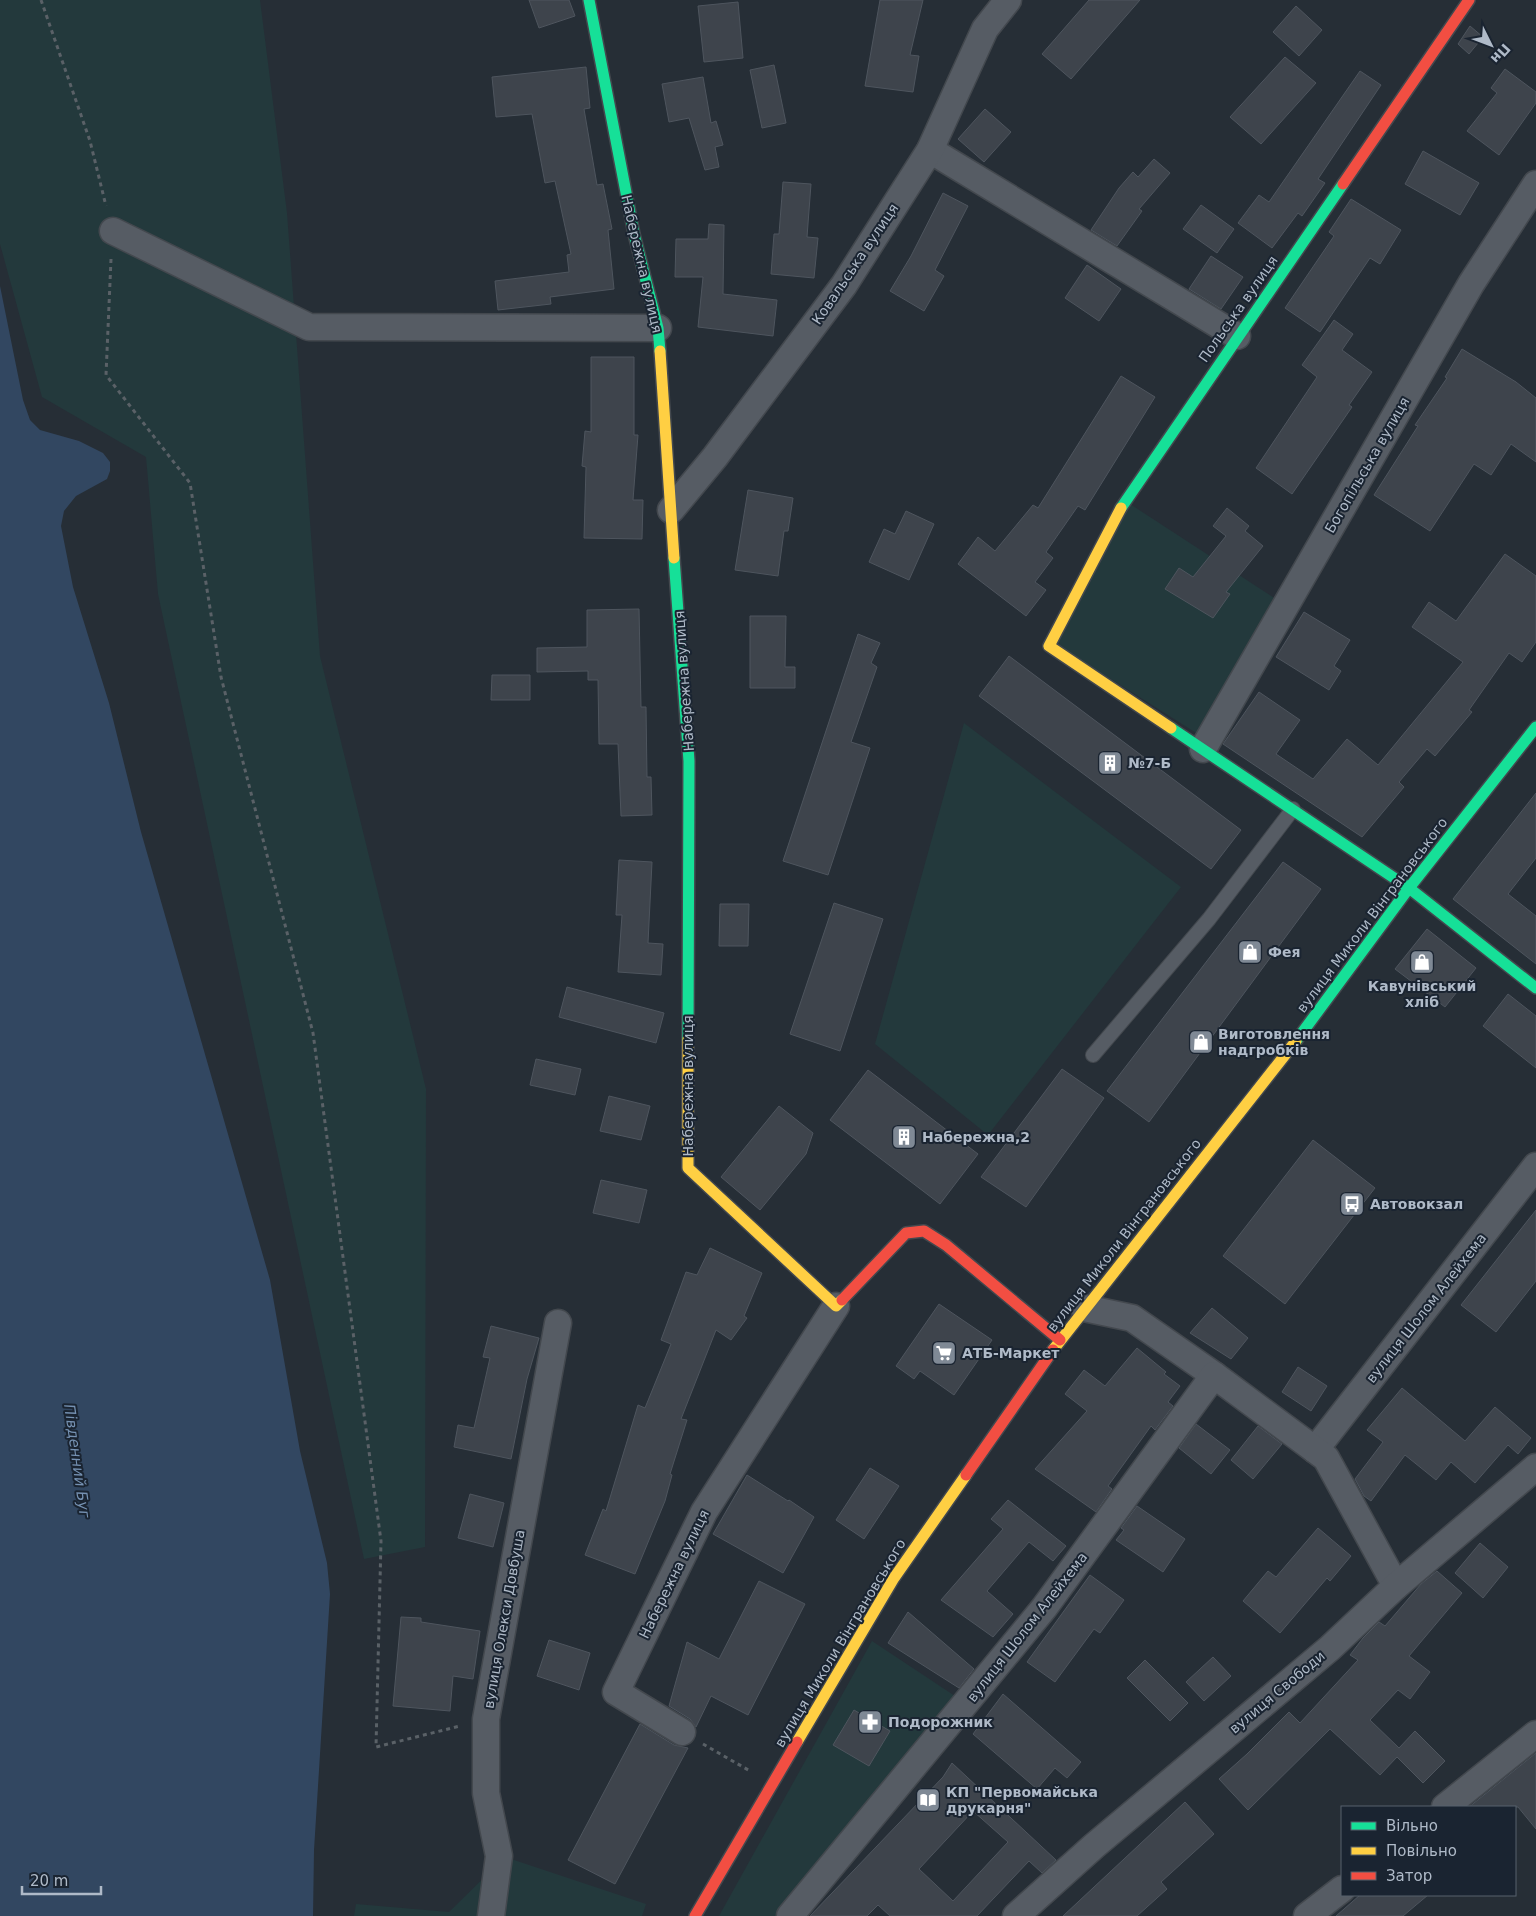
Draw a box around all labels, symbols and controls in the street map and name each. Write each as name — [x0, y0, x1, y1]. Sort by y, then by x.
north arrow — [1466, 20, 1516, 70]
text: Пн — [1488, 40, 1514, 67]
street label: Набережна вулиця — [618, 193, 666, 335]
street label: Ковальська вулиця — [809, 200, 901, 328]
street label: Польська вулиця — [1195, 253, 1281, 365]
street label: Богопільська вулиця — [1321, 394, 1413, 536]
street label: Набережна вулиця — [671, 610, 697, 752]
building icon: №7-Б — [1097, 750, 1123, 776]
place label: №7-Б — [1128, 755, 1171, 771]
street label: вулиця Миколи Вінграновського — [1293, 814, 1451, 1016]
shop icon: Фея — [1237, 939, 1263, 965]
place label: Фея — [1268, 944, 1300, 960]
shop icon: Кавунівський хліб — [1409, 949, 1435, 975]
place label: Кавунівський хліб — [1368, 978, 1476, 1010]
street label: Набережна вулиця — [680, 1015, 696, 1157]
place label: Виготовлення надгробків — [1218, 1026, 1330, 1058]
shop icon: Виготовлення надгробків — [1188, 1029, 1214, 1055]
building icon: Набережна,2 — [891, 1124, 917, 1150]
place label: Набережна,2 — [922, 1129, 1030, 1145]
street label: вулиця Миколи Вінграновського — [1044, 1136, 1204, 1334]
bus stop icon: Автовокзал — [1339, 1191, 1365, 1217]
place label: Автовокзал — [1370, 1196, 1463, 1212]
street label: вулиця Шолом Алейхема — [1363, 1230, 1489, 1386]
supermarket icon: АТБ-Маркет — [931, 1340, 957, 1366]
place label: АТБ-Маркет — [962, 1345, 1060, 1361]
water label: Південний Буг — [60, 1403, 94, 1519]
street label: Набережна вулиця — [636, 1507, 712, 1641]
street label: вулиця Олекси Довбуша — [480, 1528, 528, 1710]
street label: вулиця Миколи Вінграновського — [771, 1536, 909, 1750]
street label: вулиця Шолом Алейхема — [964, 1549, 1090, 1705]
street label: вулиця Свободи — [1226, 1647, 1328, 1737]
pharmacy icon: Подорожник — [857, 1709, 883, 1735]
place label: Подорожник — [888, 1714, 993, 1730]
place label: КП "Первомайська друкарня" — [946, 1784, 1098, 1816]
library icon: КП "Первомайська друкарня" — [915, 1787, 941, 1813]
legend — [1341, 1806, 1516, 1896]
text: Вільно — [1386, 1817, 1438, 1835]
text: Повільно — [1386, 1842, 1457, 1860]
scale bar — [22, 1864, 101, 1896]
text: Затор — [1386, 1867, 1432, 1885]
text: 20 m — [30, 1872, 68, 1890]

